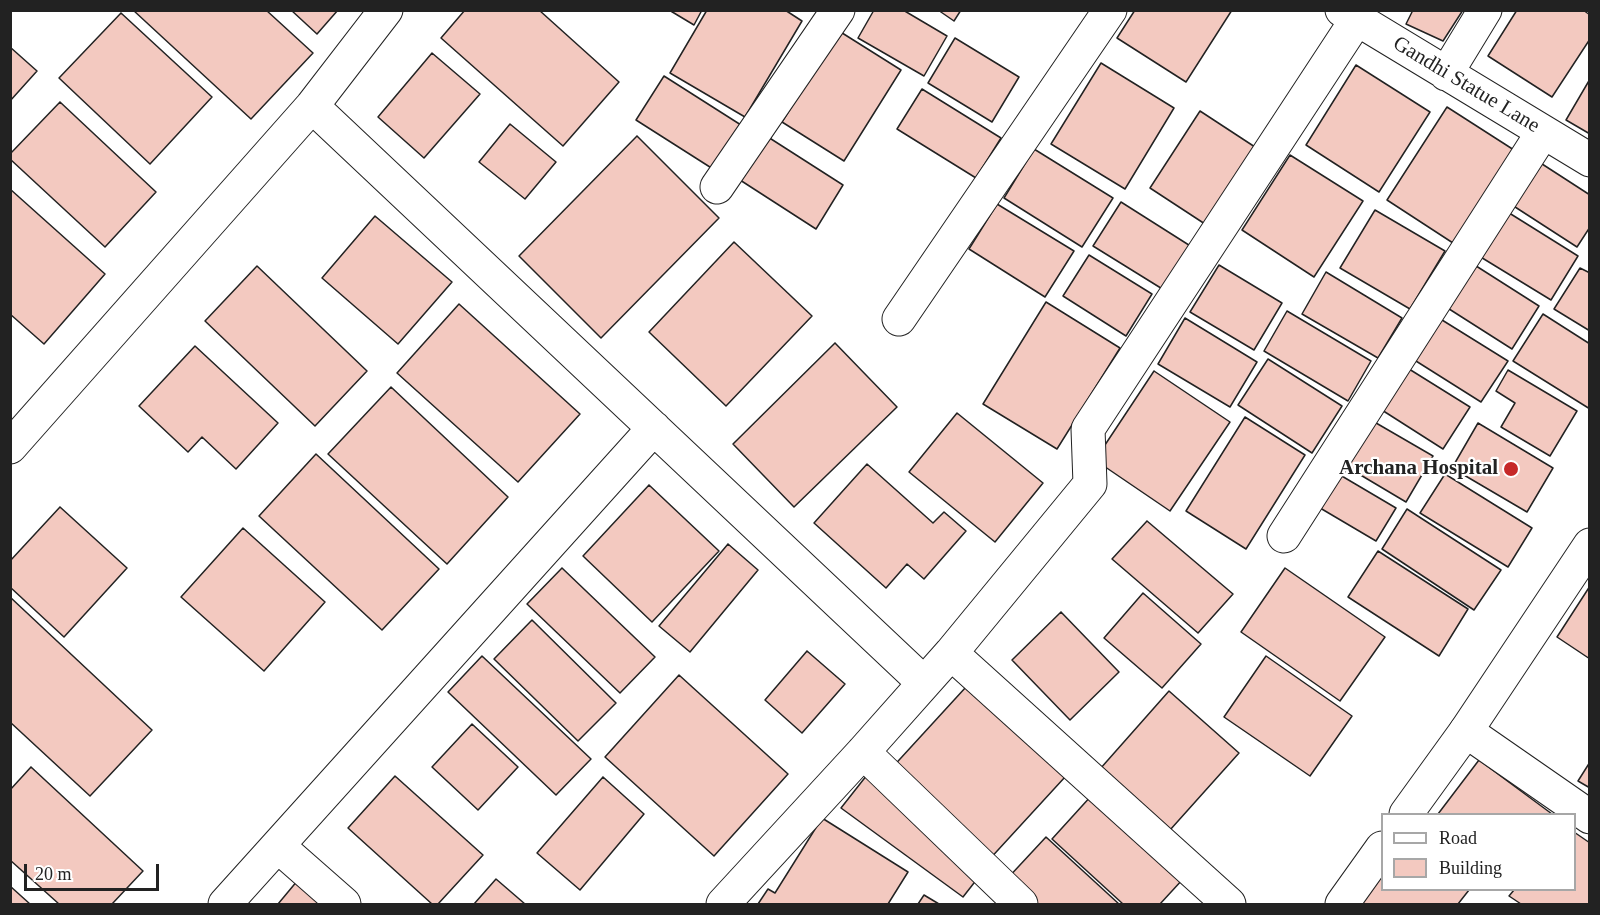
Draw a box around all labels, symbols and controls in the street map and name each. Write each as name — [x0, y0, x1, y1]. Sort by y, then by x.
street label: Gandhi Statue Lane — [1388, 31, 1544, 139]
place label: Archana Hospital — [1339, 456, 1498, 482]
marker: Archana Hospital — [1502, 460, 1520, 478]
legend — [1381, 813, 1576, 891]
text: Road — [1439, 828, 1477, 848]
scale bar — [27, 852, 162, 890]
text: Building — [1439, 858, 1502, 878]
text: 20 m — [35, 864, 72, 884]

